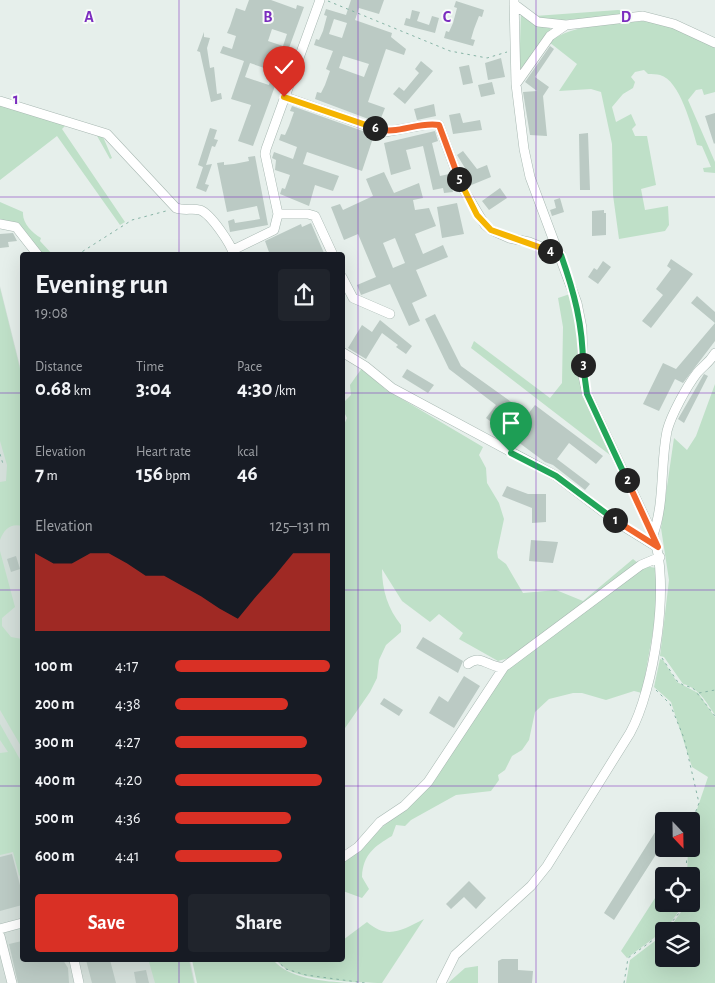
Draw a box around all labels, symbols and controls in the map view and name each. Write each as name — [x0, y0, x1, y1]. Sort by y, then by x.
text: A — [84, 9, 94, 25]
text: B — [263, 9, 273, 25]
text: C — [443, 9, 452, 25]
text: D — [621, 9, 632, 25]
pin — [263, 46, 305, 97]
icon: check — [270, 53, 298, 81]
text: 1 — [13, 91, 19, 107]
pin: 6 — [362, 116, 388, 140]
text: 6 — [372, 121, 379, 135]
pin: 5 — [446, 166, 472, 192]
text: 5 — [456, 172, 463, 186]
pin: 4 — [538, 238, 562, 264]
text: 4 — [547, 244, 554, 258]
button: share — [278, 269, 330, 321]
text: Evening run — [35, 271, 168, 299]
text: 19:08 — [35, 305, 68, 321]
pin: 3 — [570, 352, 596, 378]
text: 3 — [580, 358, 587, 372]
text: Distance — [35, 360, 82, 374]
text: Time — [136, 360, 164, 374]
text: Pace — [237, 360, 262, 374]
text: 0.68 — [35, 378, 71, 399]
text: 3:04 — [136, 378, 171, 399]
text: 4:30 — [237, 378, 272, 399]
text: km — [71, 384, 91, 398]
text: /km — [272, 384, 296, 398]
pin — [490, 402, 532, 453]
icon: arrive — [497, 409, 525, 437]
text: Elevation — [35, 445, 86, 459]
text: Heart rate — [136, 445, 191, 459]
text: kcal — [237, 445, 258, 459]
text: 7 — [35, 463, 44, 484]
text: 156 — [136, 463, 163, 484]
text: 46 — [237, 463, 258, 484]
pin: 2 — [614, 468, 640, 492]
text: m — [44, 469, 58, 483]
text: bpm — [163, 469, 190, 483]
text: 2 — [624, 473, 631, 487]
pin: 1 — [602, 508, 628, 532]
text: 1 — [613, 513, 618, 527]
text: Elevation — [35, 518, 93, 534]
text: 125–131 m — [270, 518, 330, 534]
text: 100 m — [35, 658, 73, 674]
text: 4:17 — [115, 658, 139, 674]
text: 200 m — [35, 696, 75, 712]
text: 4:38 — [115, 696, 141, 712]
text: 300 m — [35, 734, 74, 750]
text: 4:27 — [115, 734, 140, 750]
text: 400 m — [35, 772, 75, 788]
text: 4:20 — [115, 772, 142, 788]
text: 500 m — [35, 810, 74, 826]
text: 4:36 — [115, 810, 140, 826]
north arrow — [655, 812, 700, 858]
map controls — [655, 812, 700, 967]
text: 600 m — [35, 848, 75, 864]
text: 4:41 — [115, 848, 140, 864]
button: locate — [655, 867, 700, 912]
button: Save — [35, 894, 178, 952]
button: Share — [188, 894, 330, 952]
button: layers — [655, 922, 700, 967]

